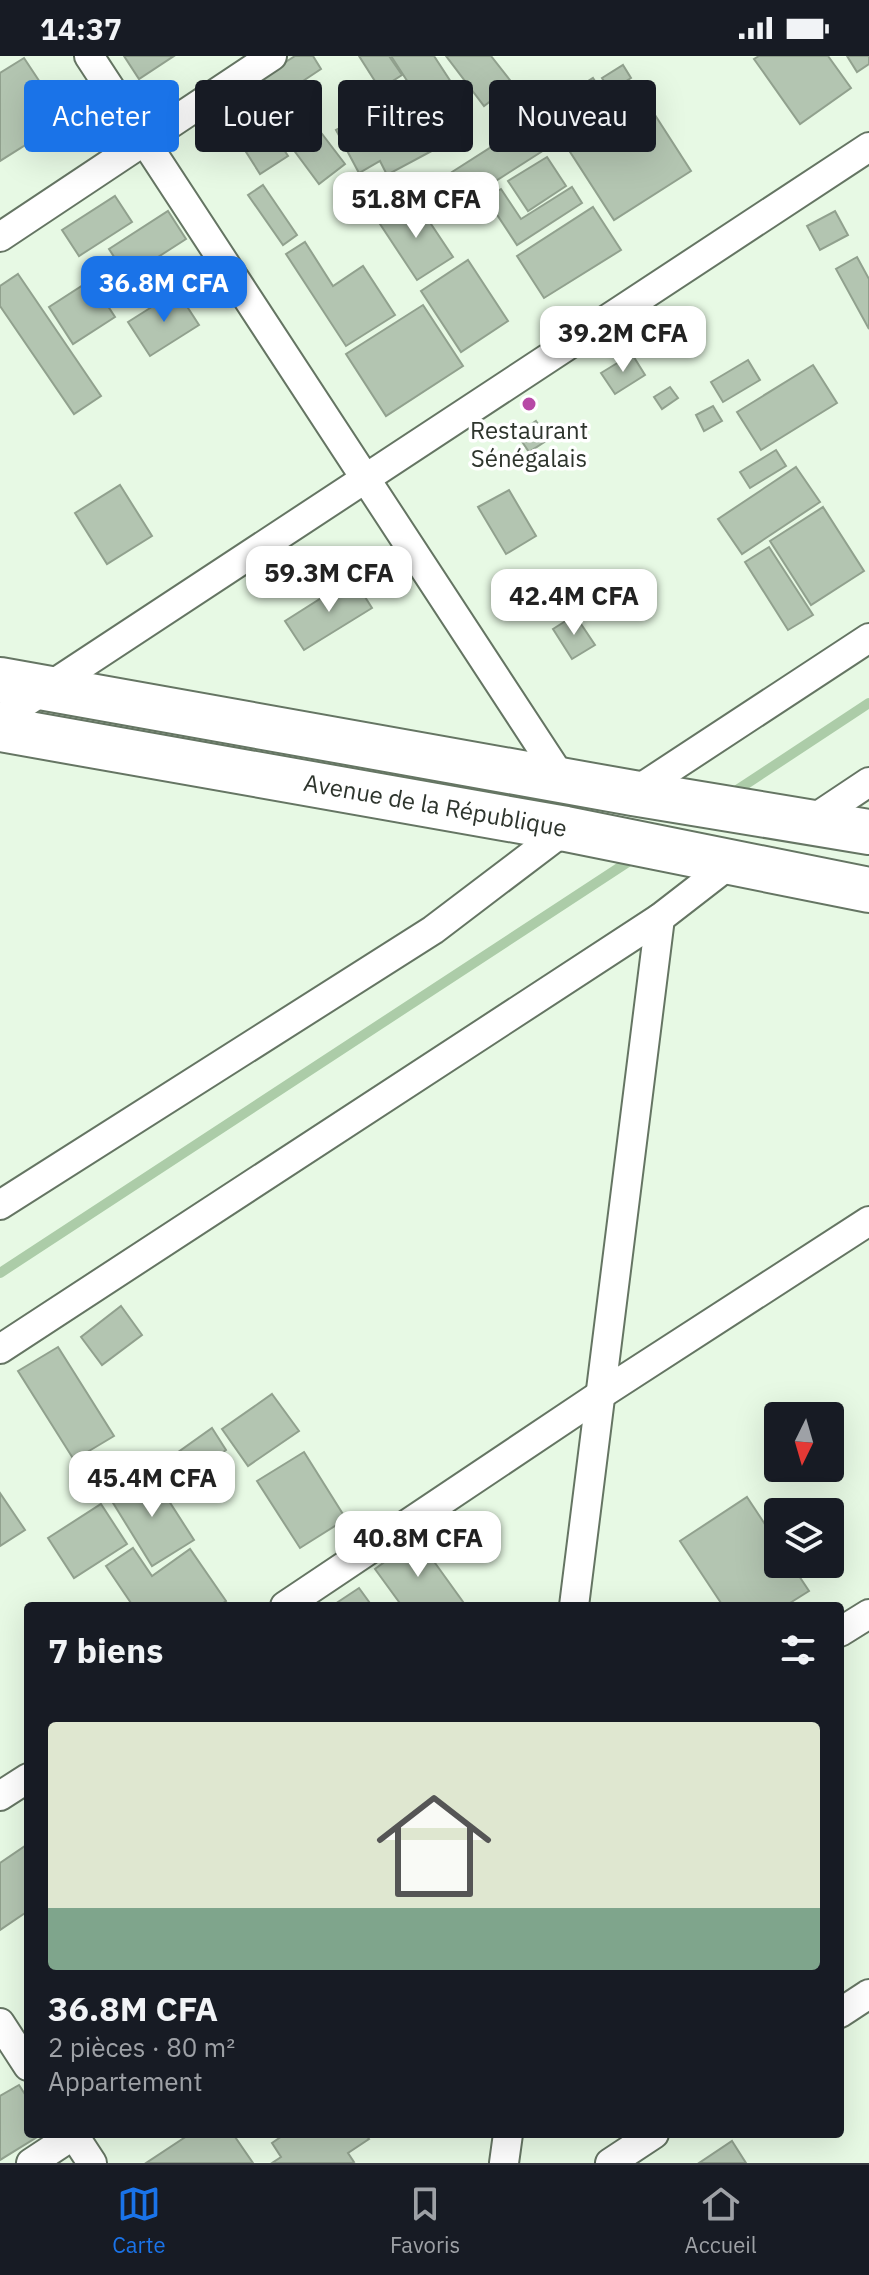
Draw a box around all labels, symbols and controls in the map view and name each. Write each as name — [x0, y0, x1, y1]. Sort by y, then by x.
text: 14:37 — [40, 9, 122, 48]
chip: Acheter — [24, 80, 179, 152]
chip: Louer — [195, 80, 322, 152]
chip: Filtres — [338, 80, 473, 152]
chip: Nouveau — [489, 80, 656, 152]
pin: 51.8M CFA — [324, 172, 508, 240]
text: 51.8M CFA — [351, 181, 481, 215]
pin: 36.8M CFA — [72, 256, 256, 324]
text: 36.8M CFA — [99, 265, 229, 299]
pin: 39.2M CFA — [531, 306, 715, 374]
text: 39.2M CFA — [558, 315, 688, 349]
marker: Restaurant Sénégalais — [520, 395, 538, 413]
place label: Restaurant Sénégalais — [470, 414, 588, 474]
pin: 59.3M CFA — [237, 546, 421, 614]
text: 59.3M CFA — [264, 555, 394, 589]
pin: 42.4M CFA — [482, 569, 666, 637]
text: 42.4M CFA — [509, 578, 639, 612]
street label: Avenue de la République — [301, 766, 569, 844]
north arrow — [764, 1402, 844, 1482]
map controls — [764, 1402, 844, 1578]
pin: 45.4M CFA — [60, 1451, 244, 1519]
text: 45.4M CFA — [87, 1460, 217, 1494]
button: layers — [764, 1498, 844, 1578]
pin: 40.8M CFA — [326, 1511, 510, 1579]
text: 40.8M CFA — [353, 1520, 483, 1554]
text: 7 biens — [48, 1628, 163, 1672]
icon: filters — [776, 1628, 820, 1672]
icon: home — [362, 1774, 506, 1918]
text: 36.8M CFA — [48, 1986, 218, 2030]
text: 2 pièces · 80 m² — [48, 2030, 235, 2064]
text: Appartement — [48, 2064, 203, 2098]
tab: Carte — [112, 2182, 166, 2259]
tab: Favoris — [390, 2182, 460, 2259]
tab: Accueil — [685, 2182, 757, 2259]

